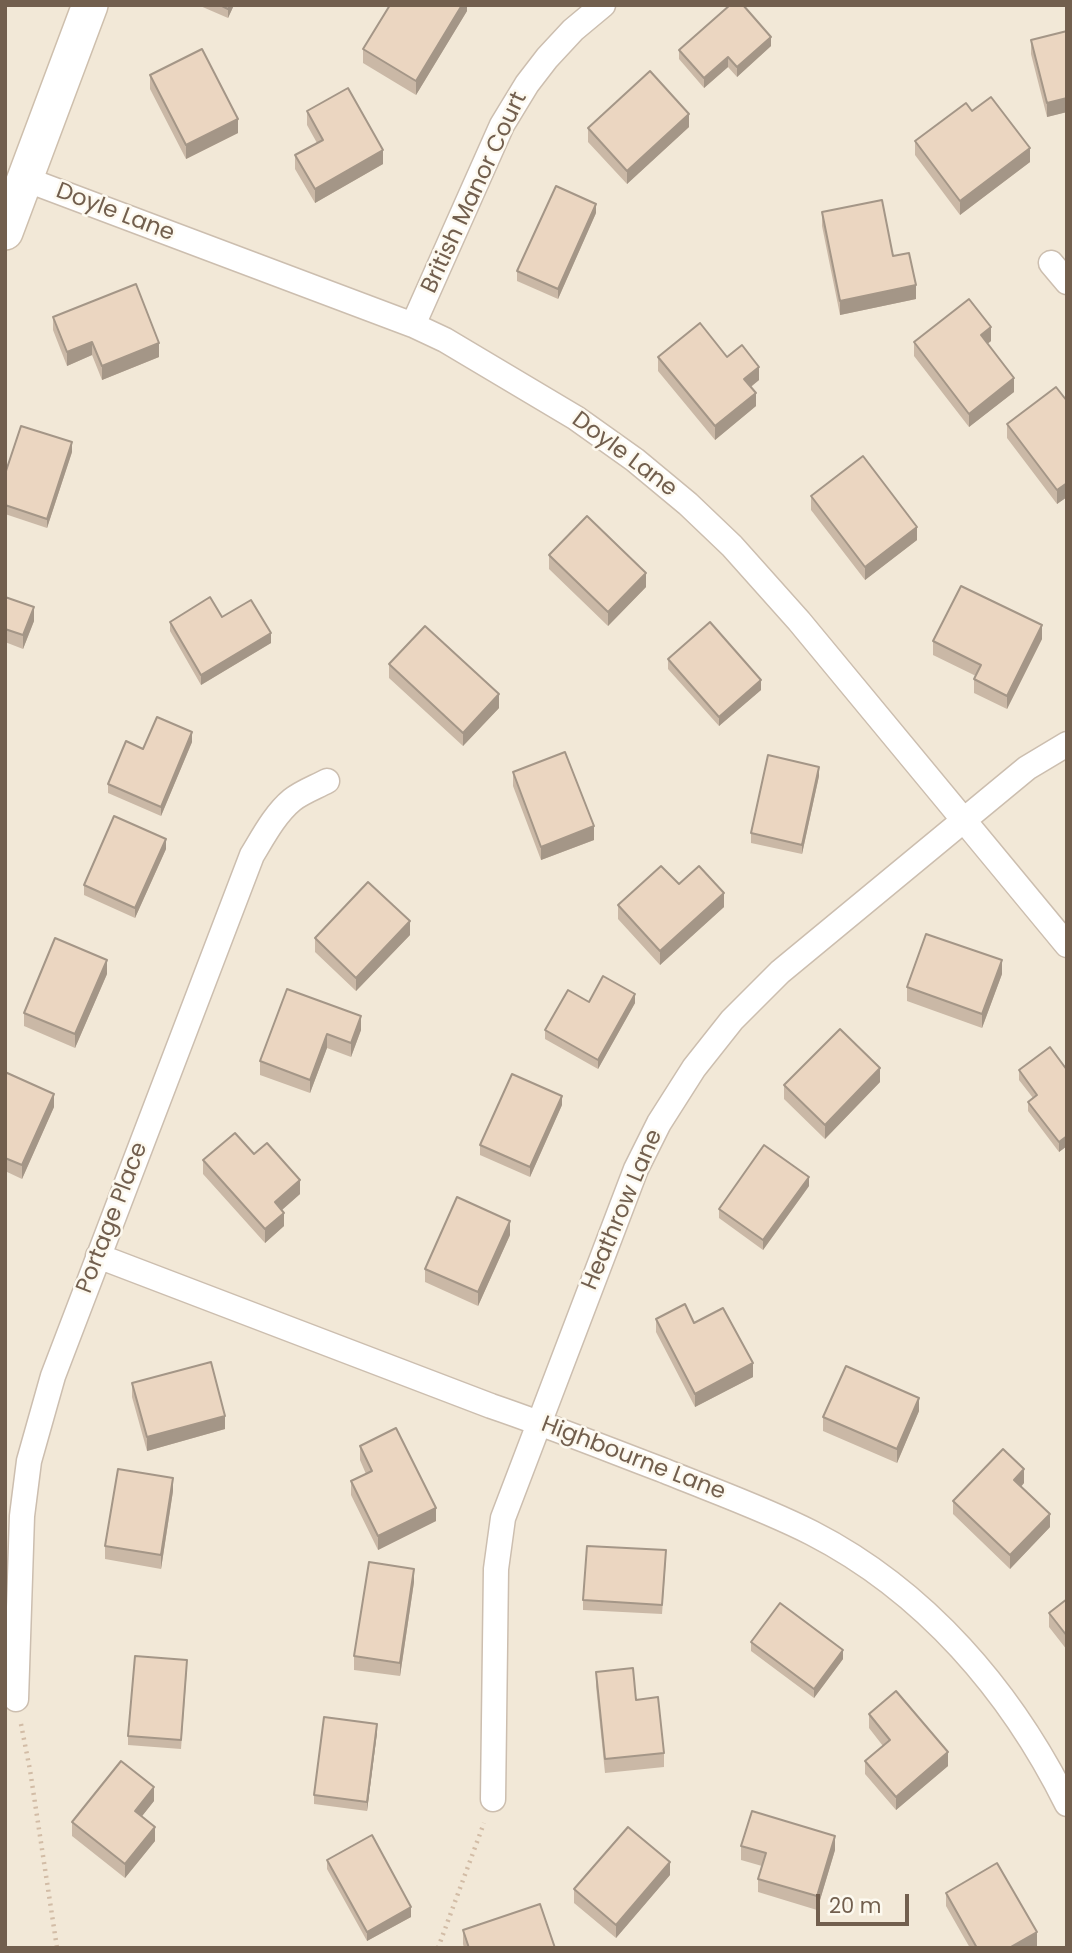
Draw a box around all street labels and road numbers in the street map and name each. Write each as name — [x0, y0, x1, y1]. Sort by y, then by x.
street label: British Manor Court — [416, 88, 534, 298]
street label: Doyle Lane — [52, 178, 178, 248]
street label: Doyle Lane — [566, 407, 682, 503]
street label: Heathrow Lane — [577, 1126, 669, 1294]
street label: Portage Place — [72, 1139, 154, 1297]
street label: Highbourne Lane — [537, 1411, 729, 1507]

